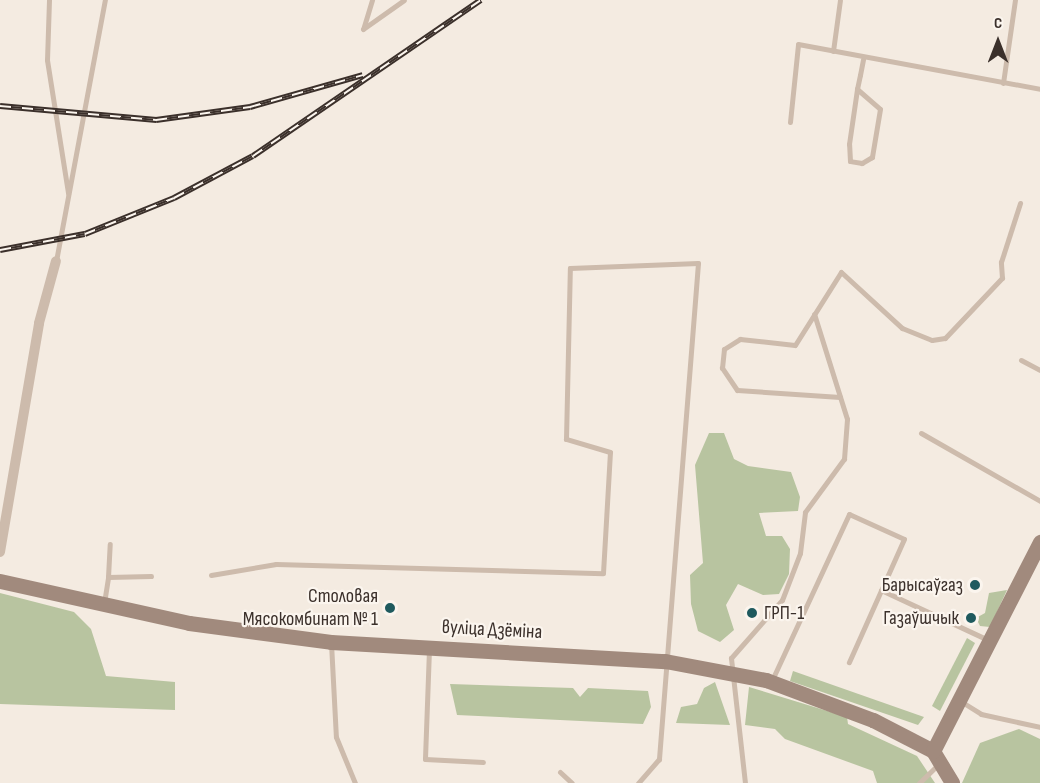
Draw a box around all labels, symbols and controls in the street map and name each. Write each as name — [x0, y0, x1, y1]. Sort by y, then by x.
north arrow — [968, 12, 1028, 72]
text: С — [994, 14, 1002, 33]
place label: Барысаўгаз — [882, 573, 963, 597]
marker: Барысаўгаз — [968, 578, 982, 592]
place label: Столовая Мясокомбинат № 1 — [243, 584, 378, 631]
marker: Столовая Мясокомбинат № 1 — [383, 601, 397, 615]
place label: ГРП-1 — [764, 601, 804, 625]
marker: ГРП-1 — [745, 606, 759, 620]
place label: Газаўшчык — [883, 606, 959, 630]
marker: Газаўшчык — [964, 611, 978, 625]
street label: вуліца Дзёміна — [441, 615, 543, 645]

